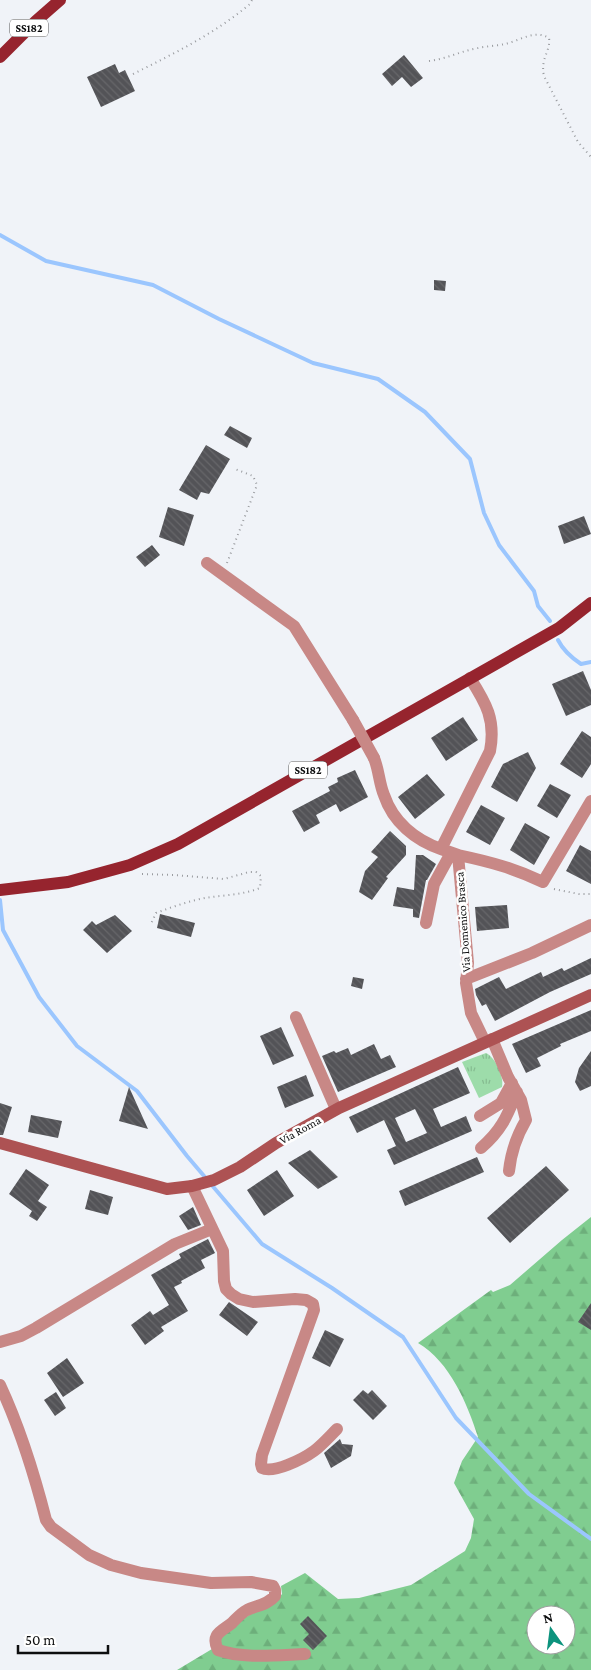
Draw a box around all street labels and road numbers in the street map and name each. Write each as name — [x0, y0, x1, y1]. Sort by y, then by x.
road number: SS182 — [10, 19, 48, 36]
road number: SS182 — [289, 762, 327, 778]
street label: Via Domenico Brasca — [452, 871, 473, 973]
street label: Via Roma — [277, 1113, 324, 1147]

